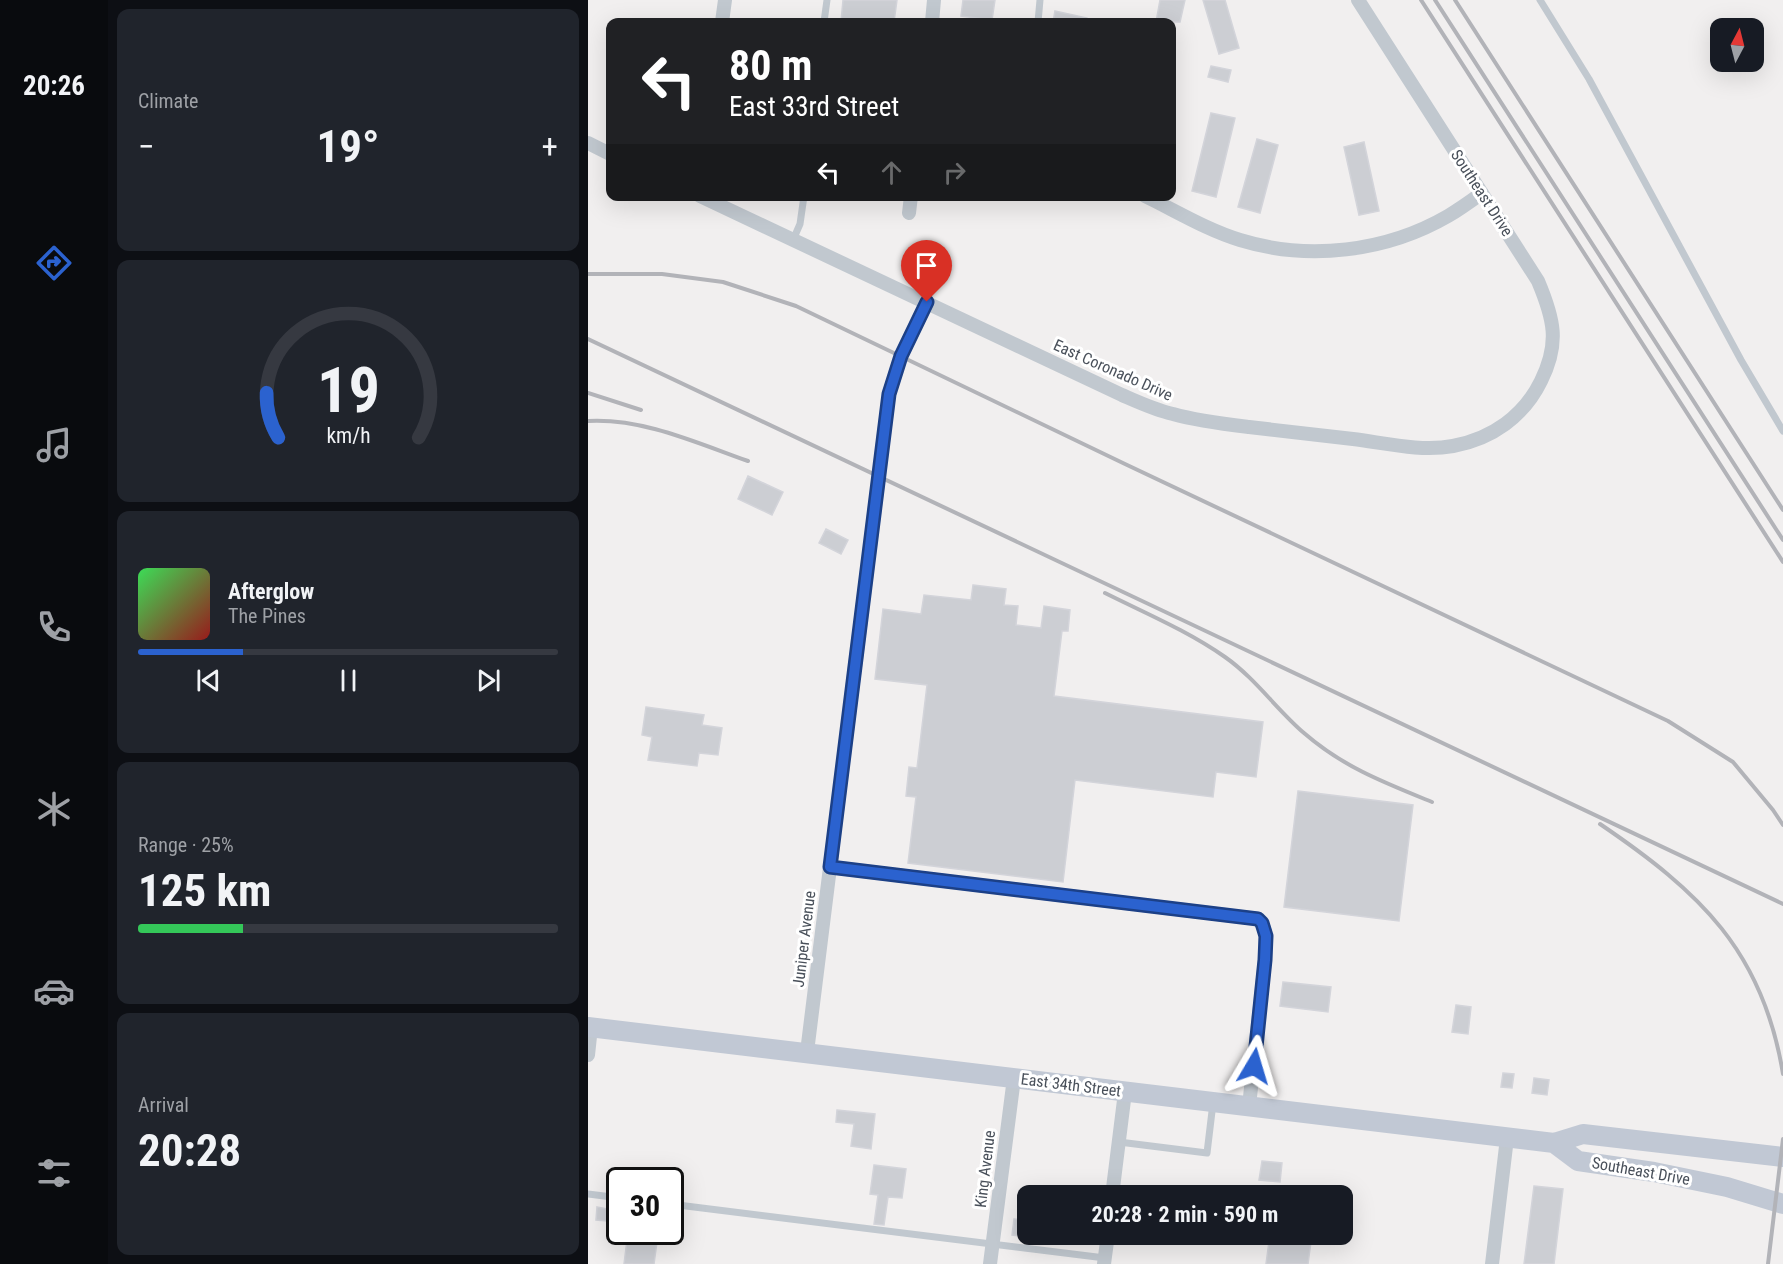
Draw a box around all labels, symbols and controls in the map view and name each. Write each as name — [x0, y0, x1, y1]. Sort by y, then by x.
north arrow — [1710, 18, 1764, 72]
map controls — [1710, 18, 1764, 72]
text: 80 m — [729, 41, 812, 90]
icon: left — [630, 42, 708, 120]
text: 20:26 — [23, 70, 85, 102]
text: Climate — [138, 89, 198, 113]
text: East 33rd Street — [729, 91, 899, 123]
text: 19° — [317, 120, 380, 173]
text: − — [138, 127, 155, 166]
text: + — [542, 127, 558, 166]
street label: Southeast Drive — [1447, 146, 1517, 240]
icon: left — [812, 156, 845, 189]
icon: ahead — [875, 156, 908, 189]
icon: right — [938, 156, 971, 189]
pin — [901, 240, 952, 302]
icon: directions — [33, 242, 75, 284]
icon: arrive — [910, 249, 943, 282]
street label: East Coronado Drive — [1051, 335, 1175, 405]
text: 19 — [316, 354, 380, 427]
text: km/h — [326, 423, 370, 448]
icon: music — [33, 424, 75, 466]
text: Afterglow — [228, 579, 314, 604]
text: The Pines — [228, 604, 306, 628]
icon: phone — [33, 606, 75, 648]
icon: previous — [192, 664, 225, 697]
icon: pause — [332, 664, 365, 697]
icon: next — [472, 664, 505, 697]
icon: climate — [33, 788, 75, 830]
text: Range · 25% — [138, 833, 234, 857]
text: 125 km — [138, 864, 271, 917]
street label: Juniper Avenue — [789, 890, 819, 988]
icon: car — [33, 970, 75, 1012]
position arrow — [1222, 1034, 1286, 1098]
street label: East 34th Street — [1020, 1069, 1122, 1101]
text: Arrival — [138, 1093, 189, 1117]
text: 20:28 — [138, 1124, 241, 1177]
street label: King Avenue — [971, 1129, 999, 1209]
icon: filters — [33, 1152, 75, 1194]
street label: Southeast Drive — [1590, 1153, 1692, 1189]
speed limit sign: 30 — [606, 1167, 684, 1245]
text: 20:28 · 2 min · 590 m — [1092, 1202, 1278, 1227]

